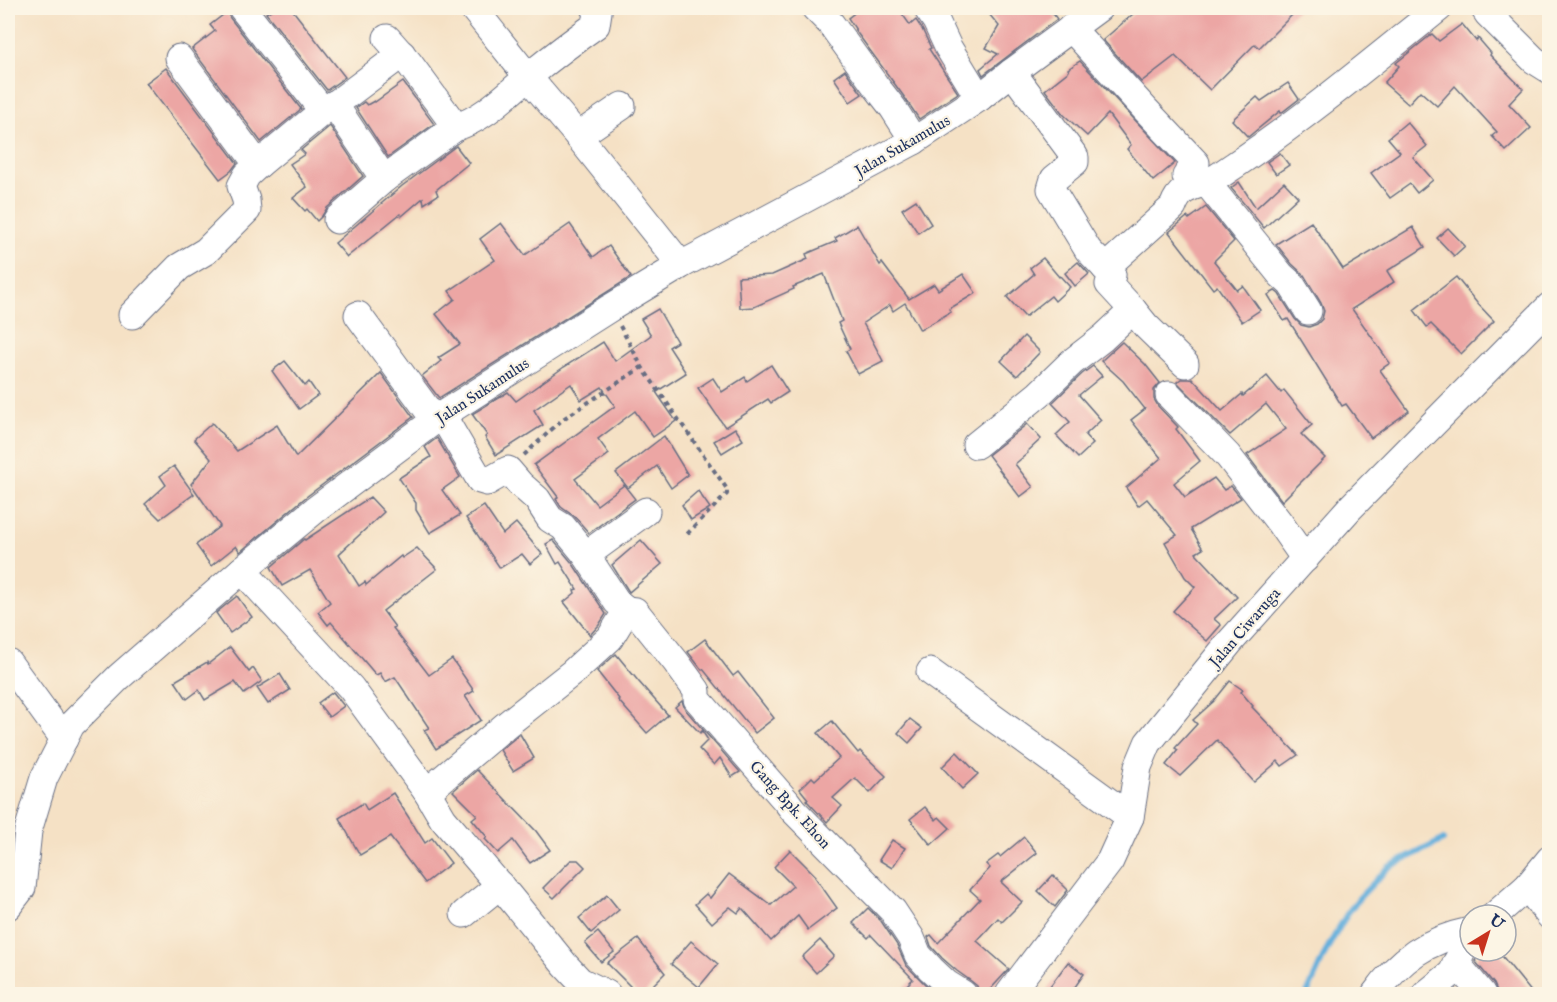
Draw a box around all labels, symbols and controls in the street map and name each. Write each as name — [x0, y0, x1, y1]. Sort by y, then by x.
street label: Jalan Sukamulus — [850, 111, 955, 183]
street label: Jalan Sukamulus — [431, 354, 534, 430]
street label: Jalan Ciwaruga — [1204, 584, 1286, 674]
street label: Gang Bpk. Ehon — [745, 757, 835, 854]
north arrow — [1458, 903, 1518, 963]
text: U — [1484, 910, 1508, 935]

